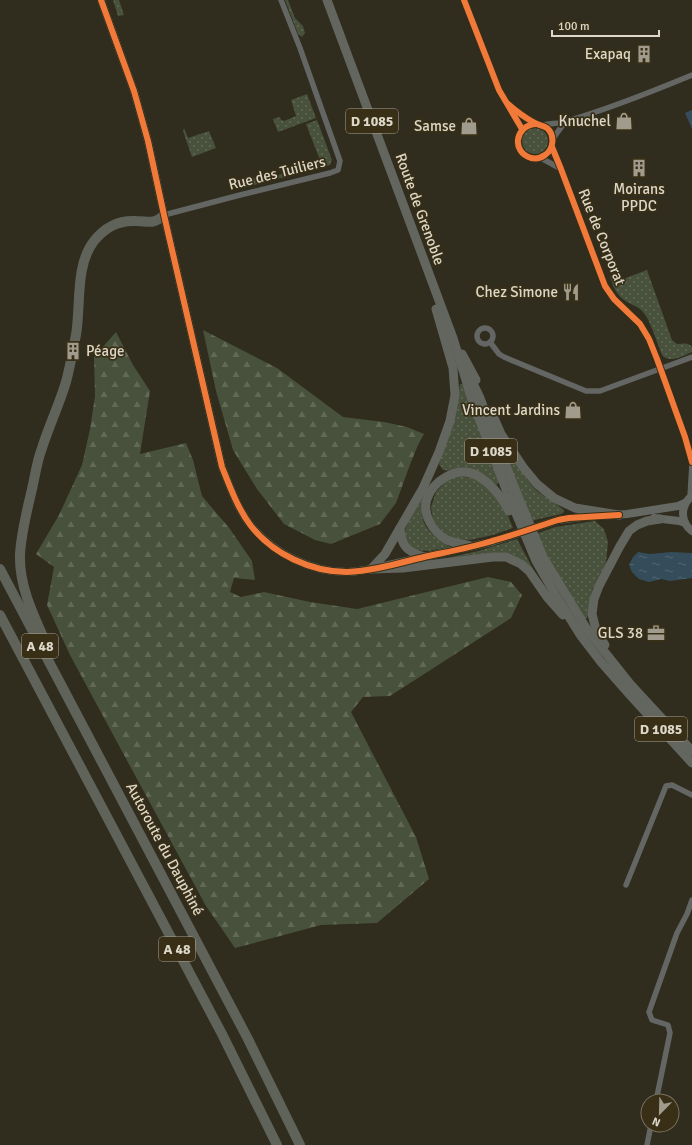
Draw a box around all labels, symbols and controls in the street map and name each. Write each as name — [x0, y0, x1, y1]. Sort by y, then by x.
scale bar — [552, 12, 659, 38]
text: 100 m — [558, 19, 590, 34]
building icon: Exapaq — [634, 44, 654, 64]
place label: Exapaq — [585, 45, 631, 63]
road number: D 1085 — [346, 109, 398, 133]
shop icon: Knuchel — [614, 111, 634, 131]
place label: Knuchel — [559, 112, 611, 130]
shop icon: Samse — [459, 116, 479, 136]
place label: Samse — [414, 117, 456, 135]
street label: Route de Grenoble — [391, 151, 449, 267]
street label: Rue des Tuiliers — [227, 152, 328, 194]
building icon: Moirans PPDC — [629, 158, 649, 178]
place label: Moirans PPDC — [613, 180, 665, 215]
street label: Rue de Corporat — [574, 186, 630, 288]
restaurant icon: Chez Simone — [561, 282, 581, 302]
place label: Chez Simone — [475, 283, 558, 301]
building icon: Péage — [63, 341, 83, 361]
place label: Péage — [86, 342, 125, 360]
shop icon: Vincent Jardins — [563, 400, 583, 420]
place label: Vincent Jardins — [462, 401, 560, 419]
road number: D 1085 — [465, 439, 517, 463]
office icon: GLS 38 — [646, 623, 666, 643]
place label: GLS 38 — [598, 624, 643, 642]
road number: A 48 — [22, 634, 58, 658]
road number: D 1085 — [635, 717, 687, 741]
street label: Autoroute du Dauphiné — [122, 779, 208, 919]
road number: A 48 — [159, 937, 195, 961]
north arrow — [640, 1093, 680, 1133]
text: N — [650, 1114, 662, 1129]

